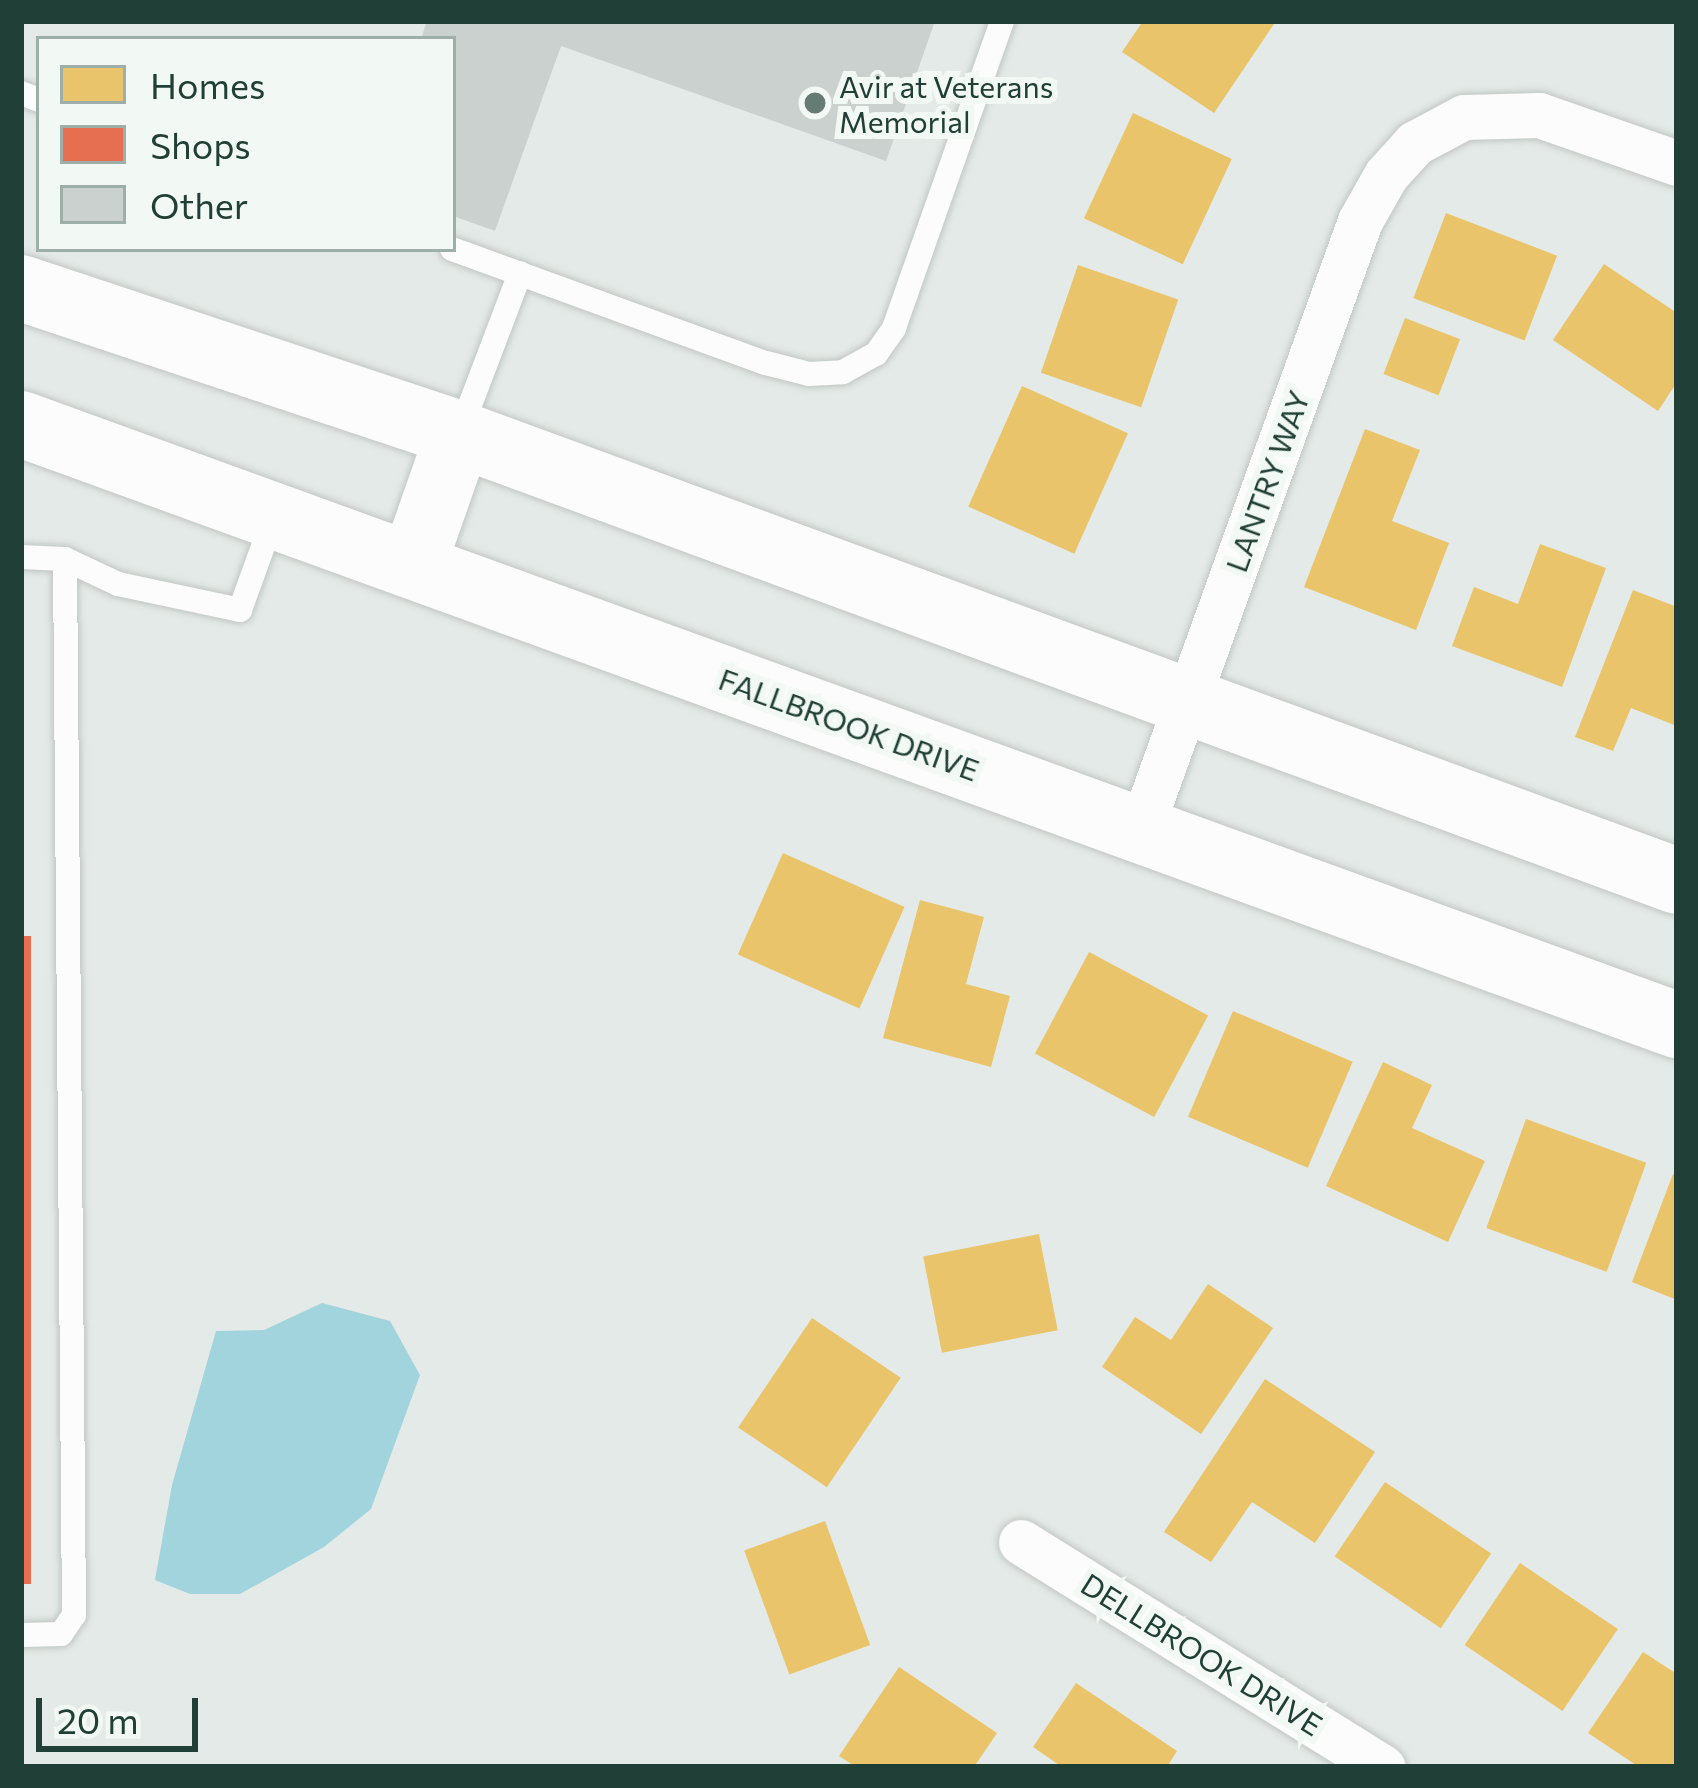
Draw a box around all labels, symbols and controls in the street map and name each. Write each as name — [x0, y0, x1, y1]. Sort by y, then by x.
legend — [36, 36, 456, 252]
text: Homes — [150, 62, 265, 106]
place label: Avir at Veterans Memorial — [839, 68, 1053, 138]
marker: Avir at Veterans Memorial — [802, 90, 828, 116]
text: Shops — [150, 122, 251, 166]
text: Other — [150, 182, 248, 226]
street label: LANTRY WAY — [1218, 385, 1316, 577]
street label: FALLBROOK DRIVE — [714, 660, 984, 788]
street label: DELLBROOK DRIVE — [1075, 1565, 1329, 1743]
scale bar — [42, 1674, 204, 1748]
text: 20 m — [57, 1697, 139, 1741]

